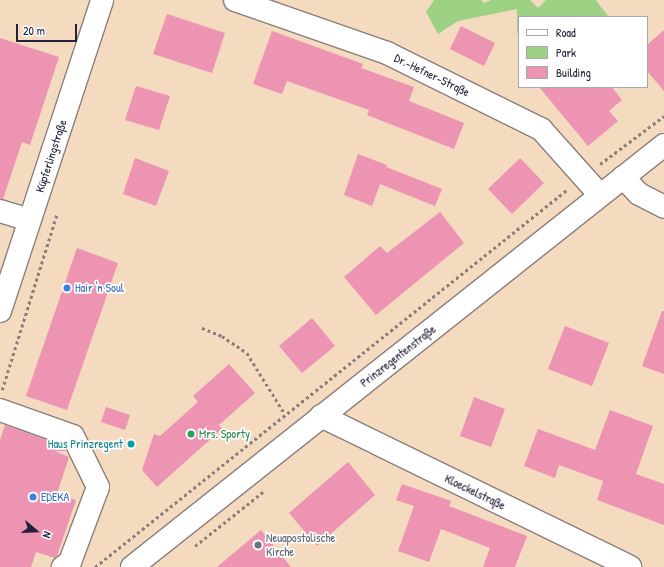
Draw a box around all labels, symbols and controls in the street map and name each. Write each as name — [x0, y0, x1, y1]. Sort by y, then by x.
scale bar — [18, 16, 79, 42]
legend — [518, 16, 648, 88]
text: 20 m — [23, 22, 45, 39]
text: Road — [556, 24, 576, 41]
text: Park — [556, 44, 576, 61]
street label: Dr.-Hefner-Straße — [392, 51, 472, 99]
text: Building — [556, 64, 591, 81]
street label: Küpferlingstraße — [32, 118, 70, 194]
place label: Hair 'n Soul — [75, 281, 124, 295]
marker: Hair 'n Soul — [62, 283, 72, 293]
street label: Prinzregentenstraße — [357, 322, 439, 390]
place label: Mrs. Sporty — [199, 427, 250, 441]
marker: Mrs. Sporty — [186, 429, 196, 439]
place label: Haus Prinzregent — [48, 437, 123, 451]
marker: Haus Prinzregent — [126, 439, 136, 449]
street label: Kloeckelstraße — [442, 471, 508, 513]
place label: EDEKA — [41, 490, 69, 504]
marker: EDEKA — [28, 492, 38, 502]
north arrow — [16, 511, 56, 551]
text: N — [40, 530, 55, 540]
place label: Neuapostolische Kirche — [266, 531, 335, 559]
marker: Neuapostolische Kirche — [253, 540, 263, 550]

